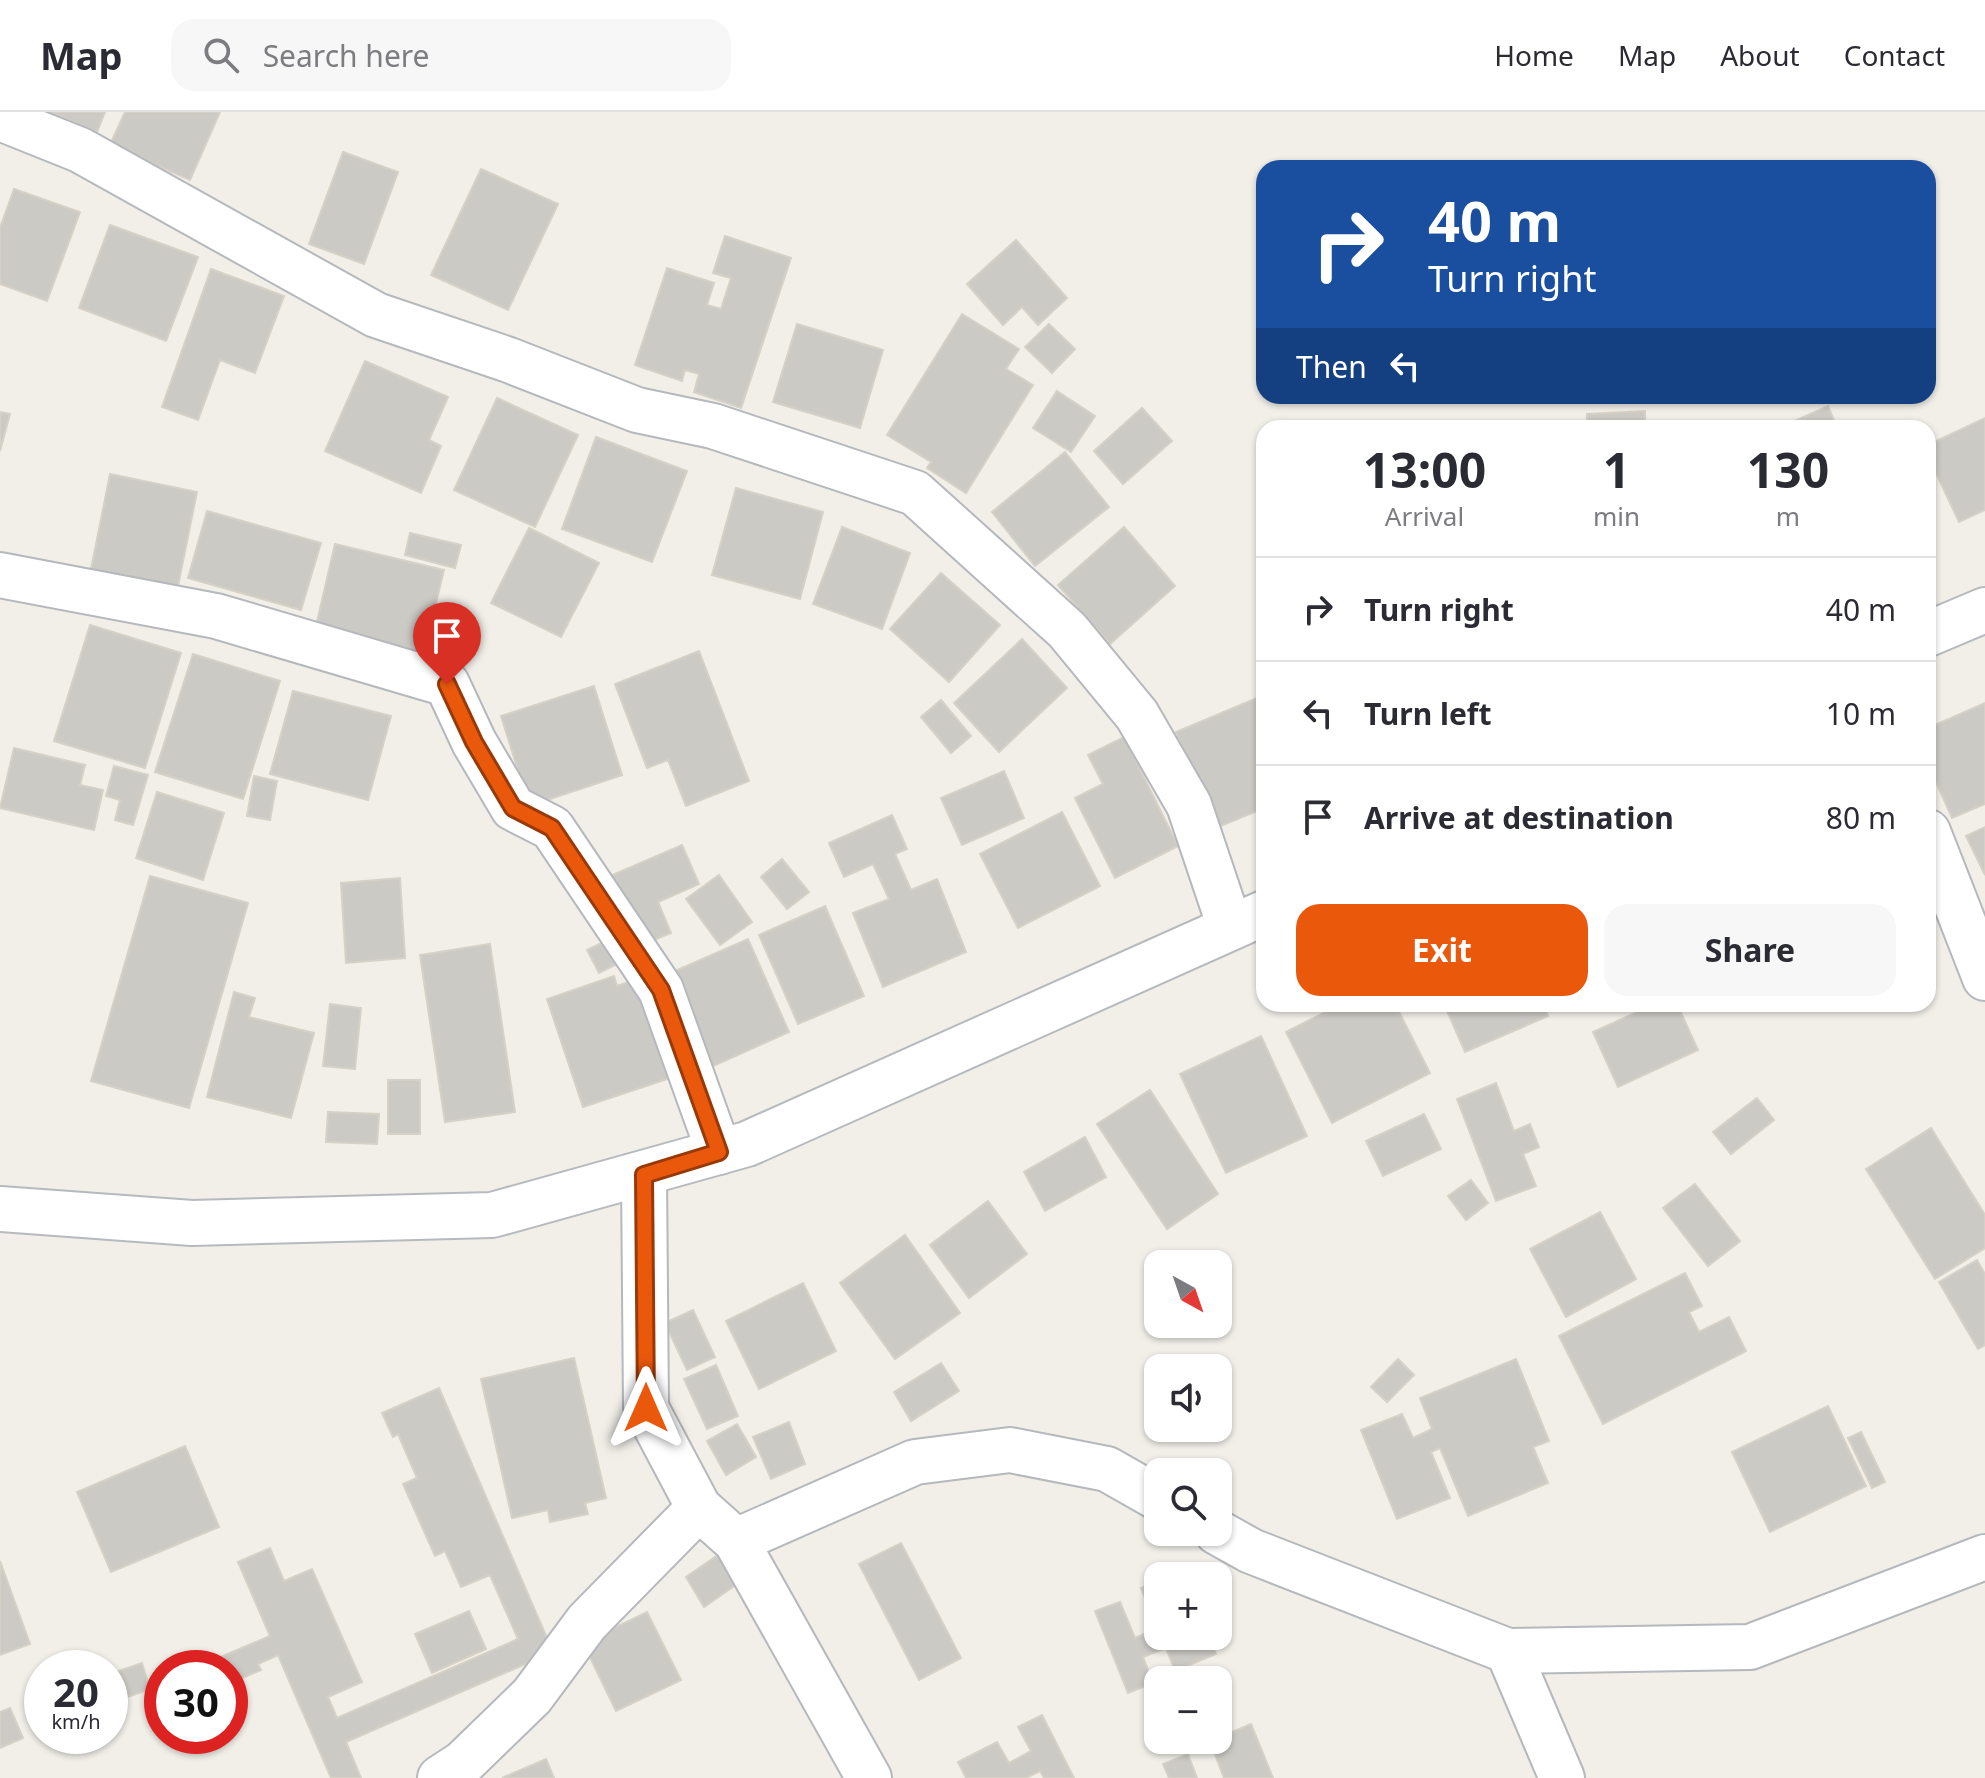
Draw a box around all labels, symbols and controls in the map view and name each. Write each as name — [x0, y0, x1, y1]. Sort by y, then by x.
search box — [171, 19, 731, 91]
text: Map — [40, 29, 123, 81]
icon: search — [199, 33, 243, 77]
text: Search here — [263, 35, 430, 76]
text: Home — [1494, 36, 1574, 74]
text: Map — [1618, 36, 1676, 74]
text: About — [1720, 36, 1800, 74]
text: Contact — [1844, 36, 1945, 74]
text: 40 m — [1428, 182, 1561, 258]
icon: right — [1296, 192, 1400, 296]
text: Turn right — [1428, 254, 1596, 303]
icon: left — [1383, 344, 1427, 388]
text: Then — [1296, 346, 1367, 387]
text: 13:00 — [1363, 437, 1486, 502]
text: 1 — [1603, 437, 1630, 502]
text: 130 — [1747, 437, 1829, 502]
text: Arrival — [1385, 498, 1464, 534]
text: min — [1593, 498, 1640, 534]
text: m — [1776, 498, 1800, 534]
icon: right — [1296, 587, 1340, 631]
text: Turn right — [1364, 589, 1514, 630]
text: 40 m — [1826, 589, 1896, 630]
pin — [413, 602, 481, 684]
icon: arrive — [425, 614, 469, 658]
icon: left — [1296, 691, 1340, 735]
text: Turn left — [1364, 693, 1492, 734]
text: 10 m — [1826, 693, 1896, 734]
icon: arrive — [1296, 795, 1340, 839]
text: Arrive at destination — [1364, 797, 1674, 838]
text: 80 m — [1826, 797, 1896, 838]
button: Exit — [1296, 904, 1588, 996]
button: Share — [1604, 904, 1896, 996]
north arrow — [1144, 1250, 1232, 1338]
map controls — [1144, 1250, 1232, 1754]
button: sound — [1144, 1354, 1232, 1442]
position arrow — [604, 1366, 688, 1450]
button: search — [1144, 1458, 1232, 1546]
button: + — [1144, 1562, 1232, 1650]
speed limit sign: 30 — [144, 1650, 248, 1754]
text: 20 — [53, 1664, 99, 1719]
button: − — [1144, 1666, 1232, 1754]
text: km/h — [51, 1708, 101, 1735]

